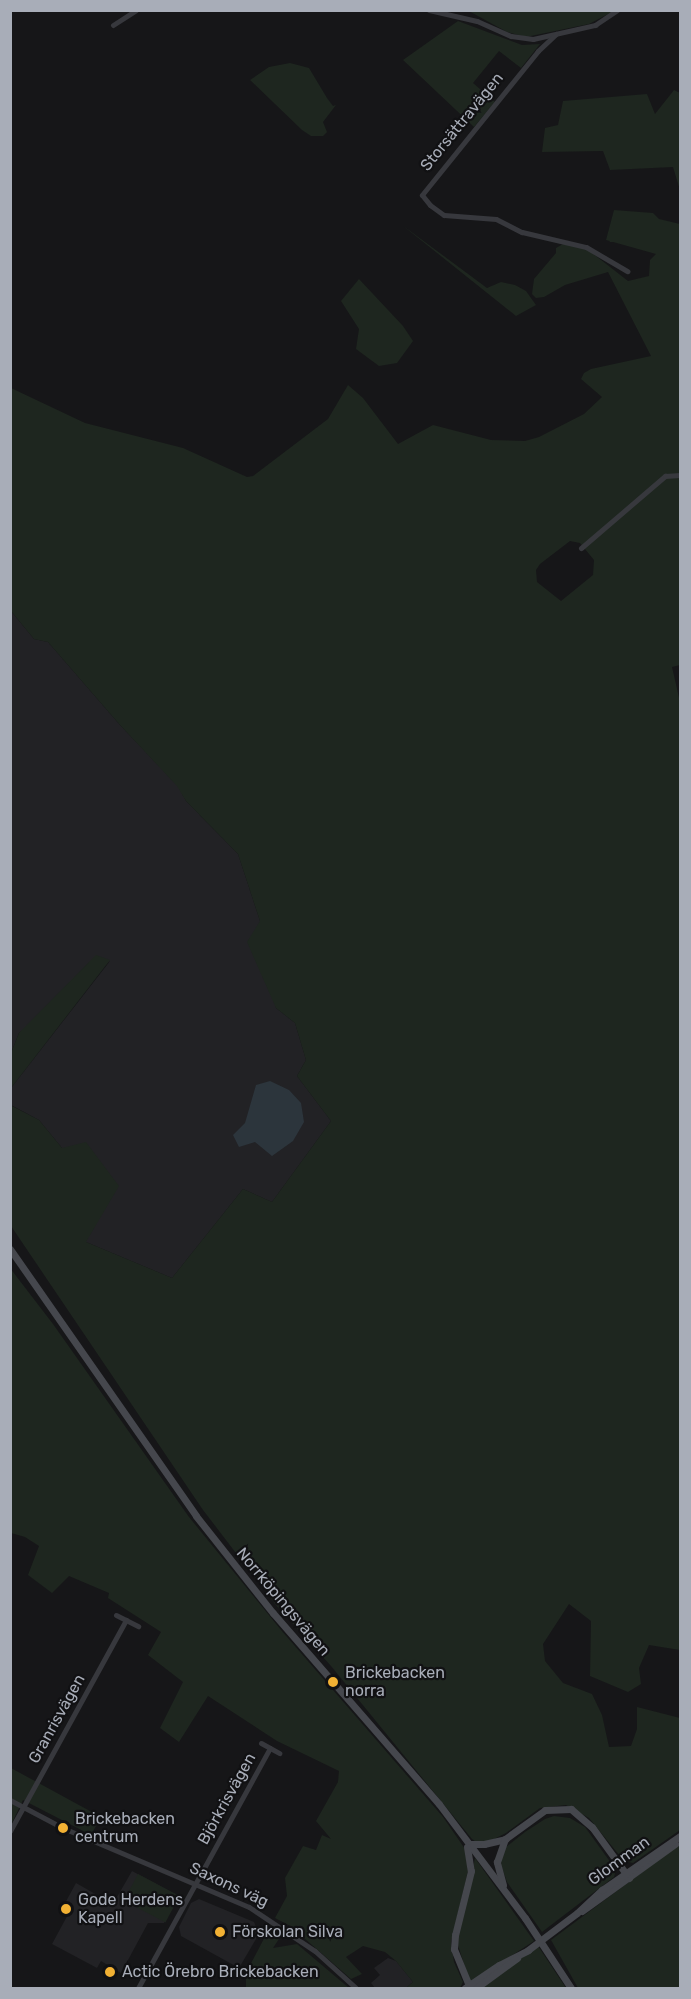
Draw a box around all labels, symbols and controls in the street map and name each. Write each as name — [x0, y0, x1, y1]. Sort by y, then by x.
street label: Storsättravägen — [416, 69, 508, 175]
street label: Norrköpingsvägen — [232, 1544, 334, 1660]
place label: Brickebacken norra — [345, 1663, 445, 1701]
street label: Granrisvägen — [25, 1671, 89, 1767]
marker: Brickebacken norra — [326, 1675, 340, 1689]
street label: Björkrisvägen — [194, 1750, 260, 1848]
place label: Brickebacken centrum — [75, 1809, 175, 1847]
marker: Brickebacken centrum — [56, 1821, 70, 1835]
street label: Glomman — [585, 1832, 653, 1890]
street label: Saxons väg — [186, 1858, 272, 1912]
place label: Gode Herdens Kapell — [78, 1890, 183, 1928]
marker: Gode Herdens Kapell — [59, 1902, 73, 1916]
place label: Förskolan Silva — [232, 1922, 343, 1942]
marker: Förskolan Silva — [213, 1925, 227, 1939]
place label: Actic Örebro Brickebacken — [122, 1962, 319, 1982]
marker: Actic Örebro Brickebacken — [103, 1965, 117, 1979]

